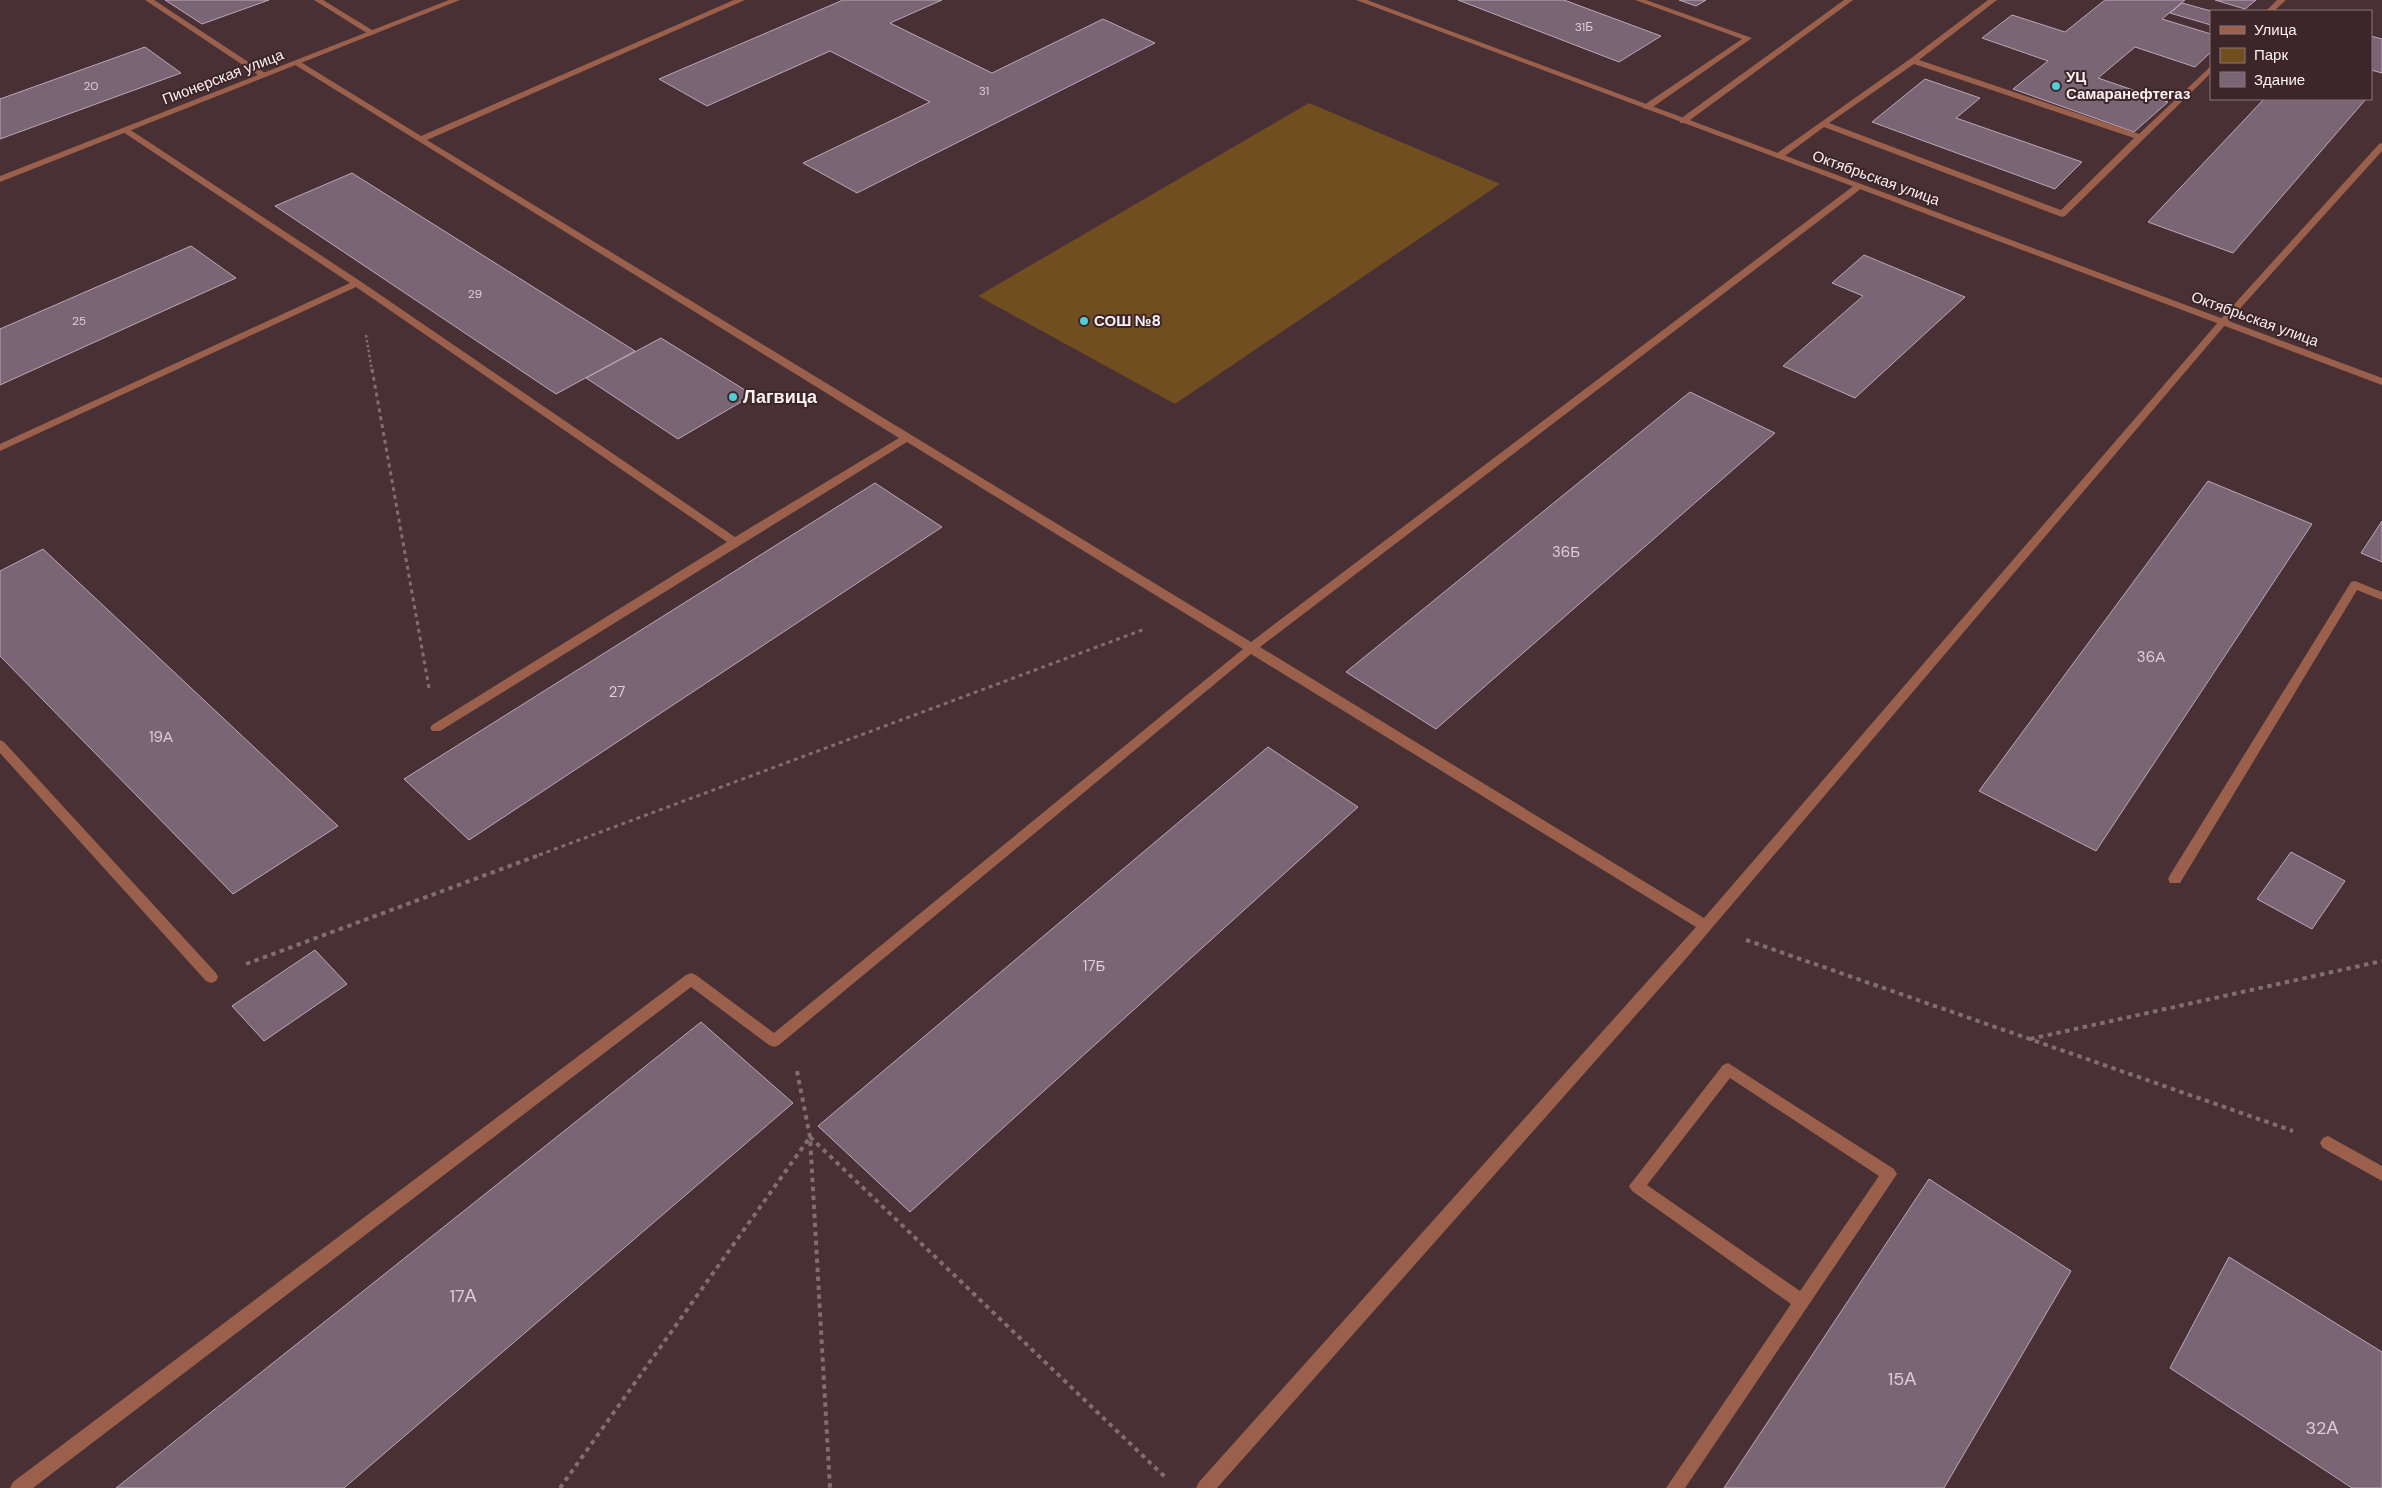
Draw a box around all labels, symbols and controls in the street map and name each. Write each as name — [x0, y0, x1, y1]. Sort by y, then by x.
legend — [2210, 10, 2372, 100]
house number: 31Б — [1575, 19, 1593, 35]
text: Улица — [2254, 20, 2297, 40]
street label: Пионерская улица — [159, 44, 287, 109]
text: Парк — [2254, 45, 2288, 65]
place label: УЦ Самаранефтегаз — [2066, 67, 2190, 104]
text: Здание — [2254, 70, 2305, 90]
house number: 20 — [83, 78, 99, 94]
marker: УЦ Самаранефтегаз — [2050, 80, 2062, 92]
house number: 31 — [979, 83, 989, 99]
street label: Октябрьская улица — [1810, 146, 1943, 211]
house number: 29 — [468, 286, 482, 302]
street label: Октябрьская улица — [2189, 287, 2322, 352]
place label: СОШ №8 — [1094, 311, 1161, 331]
house number: 25 — [72, 313, 86, 329]
marker: СОШ №8 — [1078, 315, 1090, 327]
place label: Лагвица — [743, 385, 818, 409]
marker: Лагвица — [727, 391, 739, 403]
house number: 36Б — [1552, 542, 1580, 562]
house number: 36А — [2137, 647, 2165, 667]
house number: 27 — [609, 682, 625, 702]
house number: 19А — [149, 727, 173, 747]
house number: 17Б — [1083, 956, 1105, 976]
house number: 17А — [449, 1284, 477, 1308]
house number: 15А — [1888, 1367, 1916, 1391]
house number: 32А — [2305, 1416, 2339, 1440]

